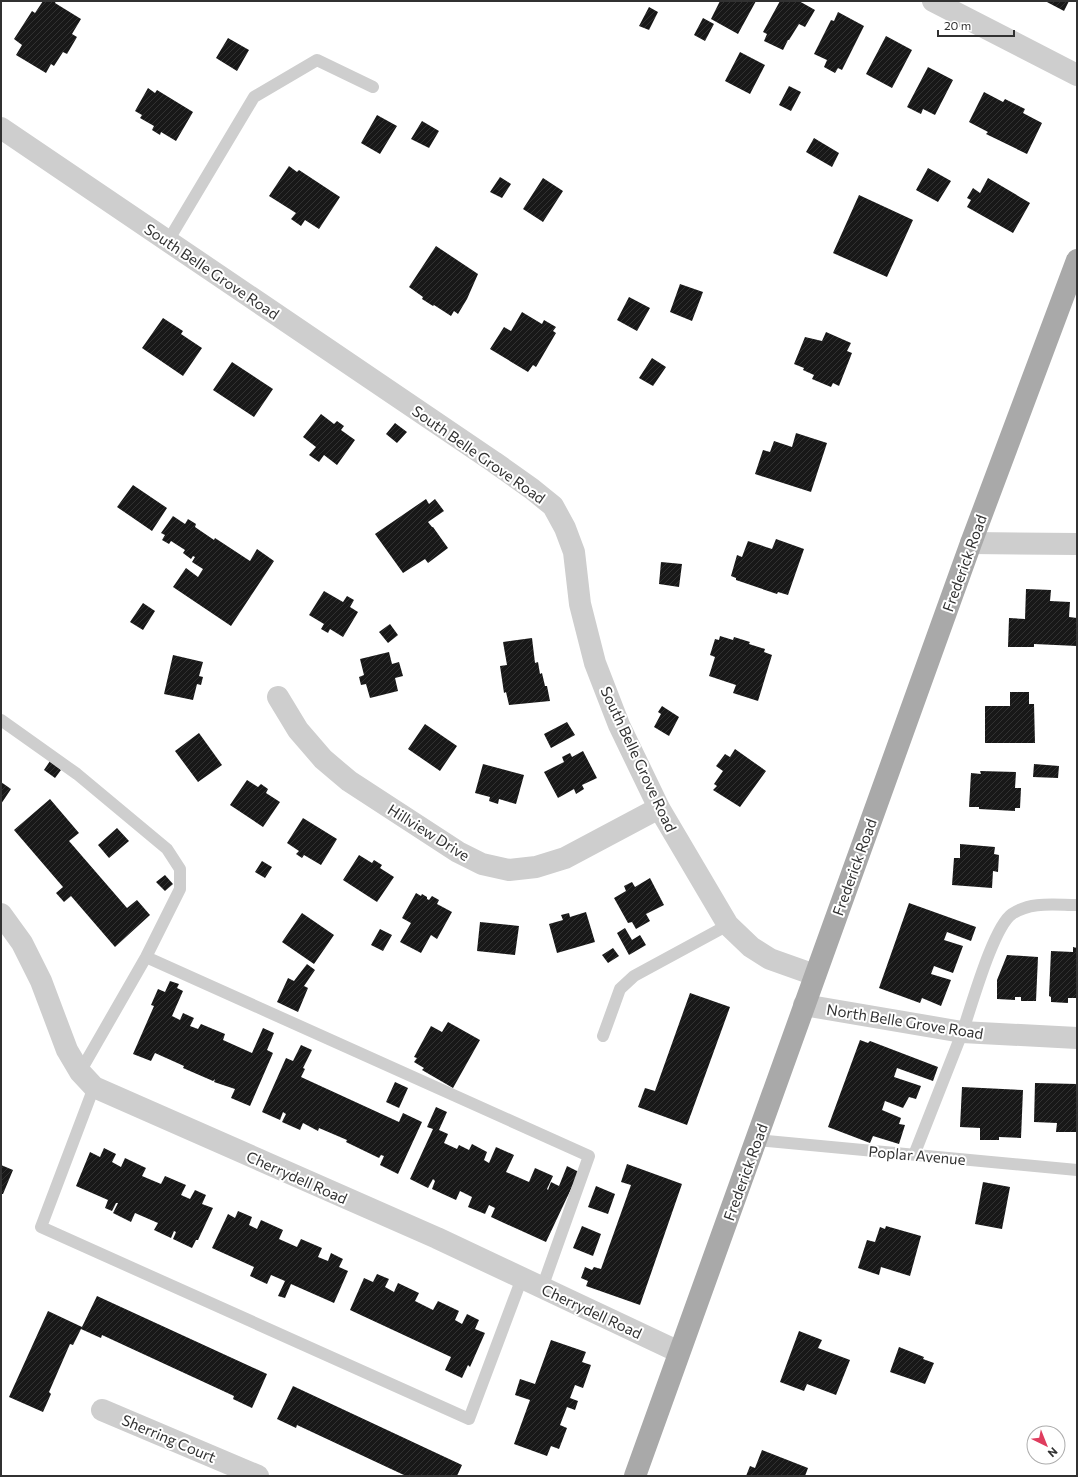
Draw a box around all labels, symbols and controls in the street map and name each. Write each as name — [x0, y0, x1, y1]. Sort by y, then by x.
scale bar — [938, 12, 1014, 38]
text: 20 m — [944, 18, 971, 32]
street label: South Belle Grove Road — [141, 219, 283, 323]
street label: South Belle Grove Road — [409, 401, 549, 507]
street label: Frederick Road — [938, 512, 990, 614]
street label: South Belle Grove Road — [597, 683, 681, 835]
street label: Hillview Drive — [385, 800, 473, 864]
street label: Frederick Road — [828, 816, 880, 918]
street label: North Belle Grove Road — [825, 1000, 985, 1042]
street label: Frederick Road — [719, 1121, 771, 1223]
street label: Poplar Avenue — [868, 1142, 966, 1168]
street label: Cherrydell Road — [244, 1147, 350, 1207]
street label: Cherrydell Road — [539, 1280, 645, 1342]
street label: Sherring Court — [119, 1410, 219, 1466]
north arrow — [1026, 1425, 1066, 1465]
text: N — [1046, 1445, 1061, 1460]

